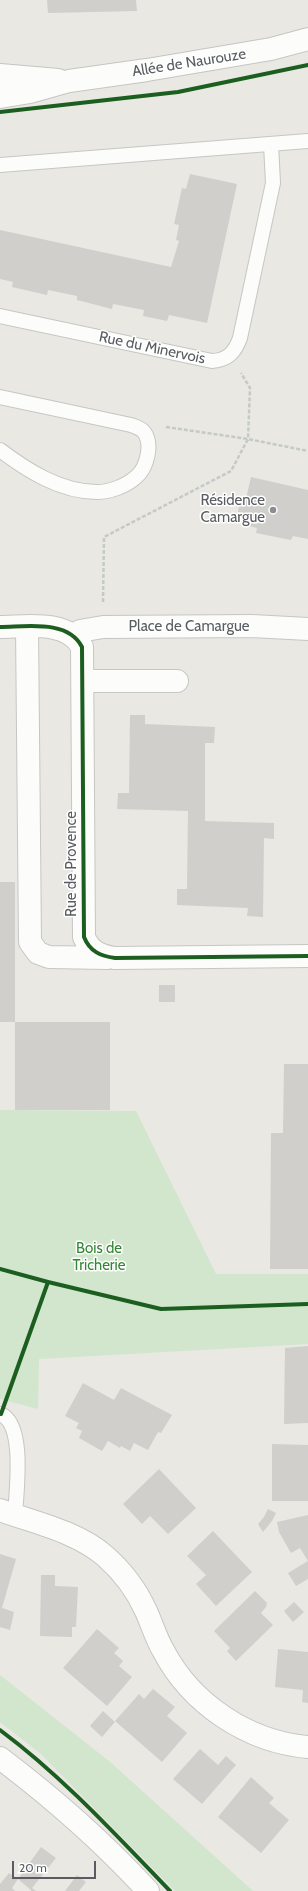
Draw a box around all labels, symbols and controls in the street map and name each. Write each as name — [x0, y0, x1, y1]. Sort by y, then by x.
street label: Allée de Naurouze — [131, 45, 247, 81]
street label: Rue du Minervois — [97, 328, 207, 368]
place label: Résidence Camargue — [200, 492, 265, 527]
marker: Résidence Camargue — [268, 505, 278, 515]
street label: Place de Camargue — [129, 618, 249, 636]
street label: Rue de Provence — [63, 811, 81, 917]
park label: Bois de Tricherie — [73, 1240, 125, 1275]
scale bar — [14, 1853, 98, 1879]
text: 20 m — [19, 1860, 47, 1875]

